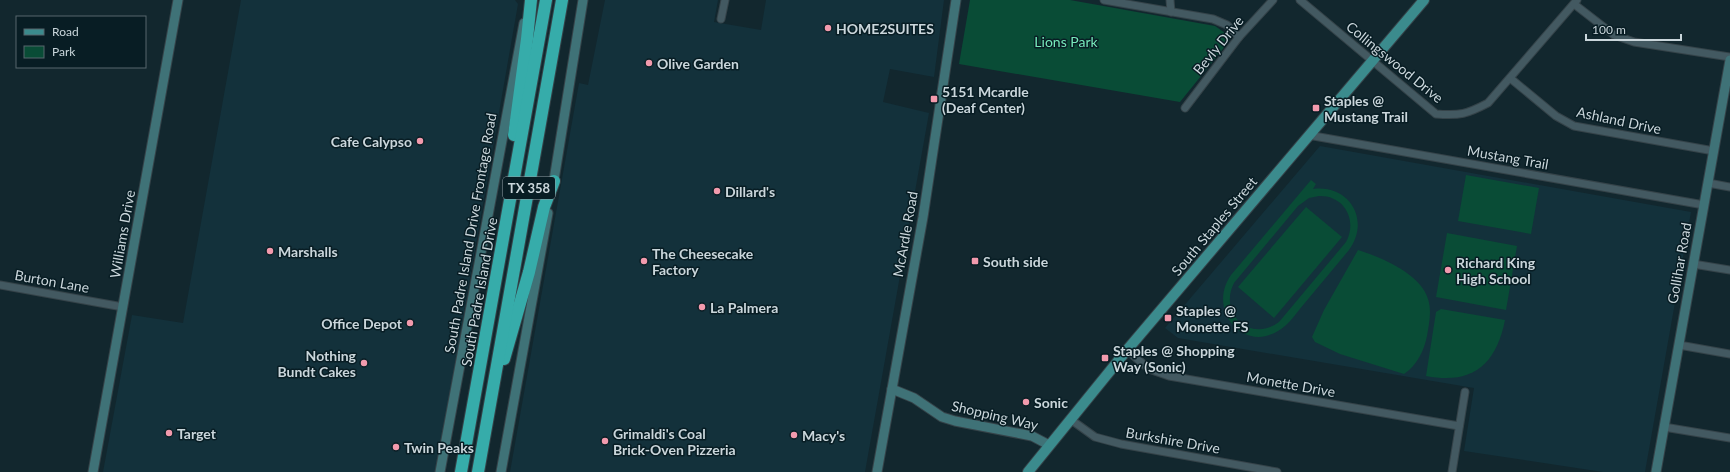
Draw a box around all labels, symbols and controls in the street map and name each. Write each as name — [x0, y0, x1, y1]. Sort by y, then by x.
street label: Bevly Drive — [1189, 12, 1247, 78]
legend — [16, 16, 146, 68]
scale bar — [1586, 16, 1681, 42]
street label: Collingswood Drive — [1343, 18, 1447, 106]
place label: HOME2SUITES — [836, 20, 934, 37]
text: 100 m — [1592, 22, 1626, 37]
marker: HOME2SUITES — [823, 23, 833, 33]
text: Road — [52, 24, 79, 39]
park label: Lions Park — [1034, 33, 1099, 50]
text: Park — [52, 44, 76, 59]
place label: Olive Garden — [657, 55, 739, 72]
marker: Olive Garden — [644, 58, 654, 68]
place label: 5151 Mcardle (Deaf Center) — [942, 83, 1029, 116]
place label: Staples @ Mustang Trail — [1324, 92, 1408, 125]
marker: 5151 Mcardle (Deaf Center) — [929, 94, 939, 104]
marker: Staples @ Mustang Trail — [1311, 103, 1321, 113]
street label: Ashland Drive — [1575, 103, 1663, 137]
street label: South Padre Island Drive Frontage Road — [441, 112, 499, 354]
place label: Cafe Calypso — [331, 133, 412, 150]
marker: Cafe Calypso — [415, 136, 425, 146]
street label: Mustang Trail — [1466, 141, 1550, 173]
street label: South Staples Street — [1168, 173, 1260, 279]
road number: TX 358 — [503, 177, 555, 199]
place label: Dillard's — [725, 183, 775, 200]
marker: Dillard's — [712, 186, 722, 196]
street label: Williams Drive — [106, 189, 138, 279]
street label: McArdle Road — [889, 190, 921, 278]
street label: South Padre Island Drive — [458, 216, 500, 368]
street label: Gollihar Road — [1663, 221, 1695, 305]
place label: Marshalls — [278, 243, 338, 260]
place label: The Cheesecake Factory — [652, 245, 754, 278]
marker: Marshalls — [265, 246, 275, 256]
place label: South side — [983, 253, 1049, 270]
place label: Richard King High School — [1456, 254, 1536, 287]
marker: The Cheesecake Factory — [639, 256, 649, 266]
marker: South side — [970, 256, 980, 266]
marker: Richard King High School — [1443, 265, 1453, 275]
street label: Burton Lane — [13, 266, 91, 296]
place label: La Palmera — [710, 299, 778, 316]
marker: La Palmera — [697, 302, 707, 312]
place label: Staples @ Monette FS — [1176, 302, 1249, 335]
marker: Staples @ Monette FS — [1163, 313, 1173, 323]
place label: Office Depot — [321, 315, 403, 332]
marker: Office Depot — [405, 318, 415, 328]
place label: Staples @ Shopping Way (Sonic) — [1113, 342, 1235, 375]
place label: Nothing Bundt Cakes — [277, 347, 357, 380]
marker: Staples @ Shopping Way (Sonic) — [1100, 353, 1110, 363]
marker: Nothing Bundt Cakes — [359, 358, 369, 368]
street label: Monette Drive — [1245, 368, 1337, 400]
place label: Sonic — [1034, 394, 1068, 411]
street label: Shopping Way — [950, 397, 1041, 433]
marker: Sonic — [1021, 397, 1031, 407]
street label: Burkshire Drive — [1125, 423, 1221, 457]
place label: Target — [177, 425, 217, 442]
place label: Grimaldi's Coal Brick-Oven Pizzeria — [613, 425, 736, 458]
place label: Macy's — [802, 427, 845, 444]
marker: Target — [164, 428, 174, 438]
marker: Macy's — [789, 430, 799, 440]
marker: Grimaldi's Coal Brick-Oven Pizzeria — [600, 436, 610, 446]
place label: Twin Peaks — [404, 439, 474, 456]
marker: Twin Peaks — [391, 442, 401, 452]

